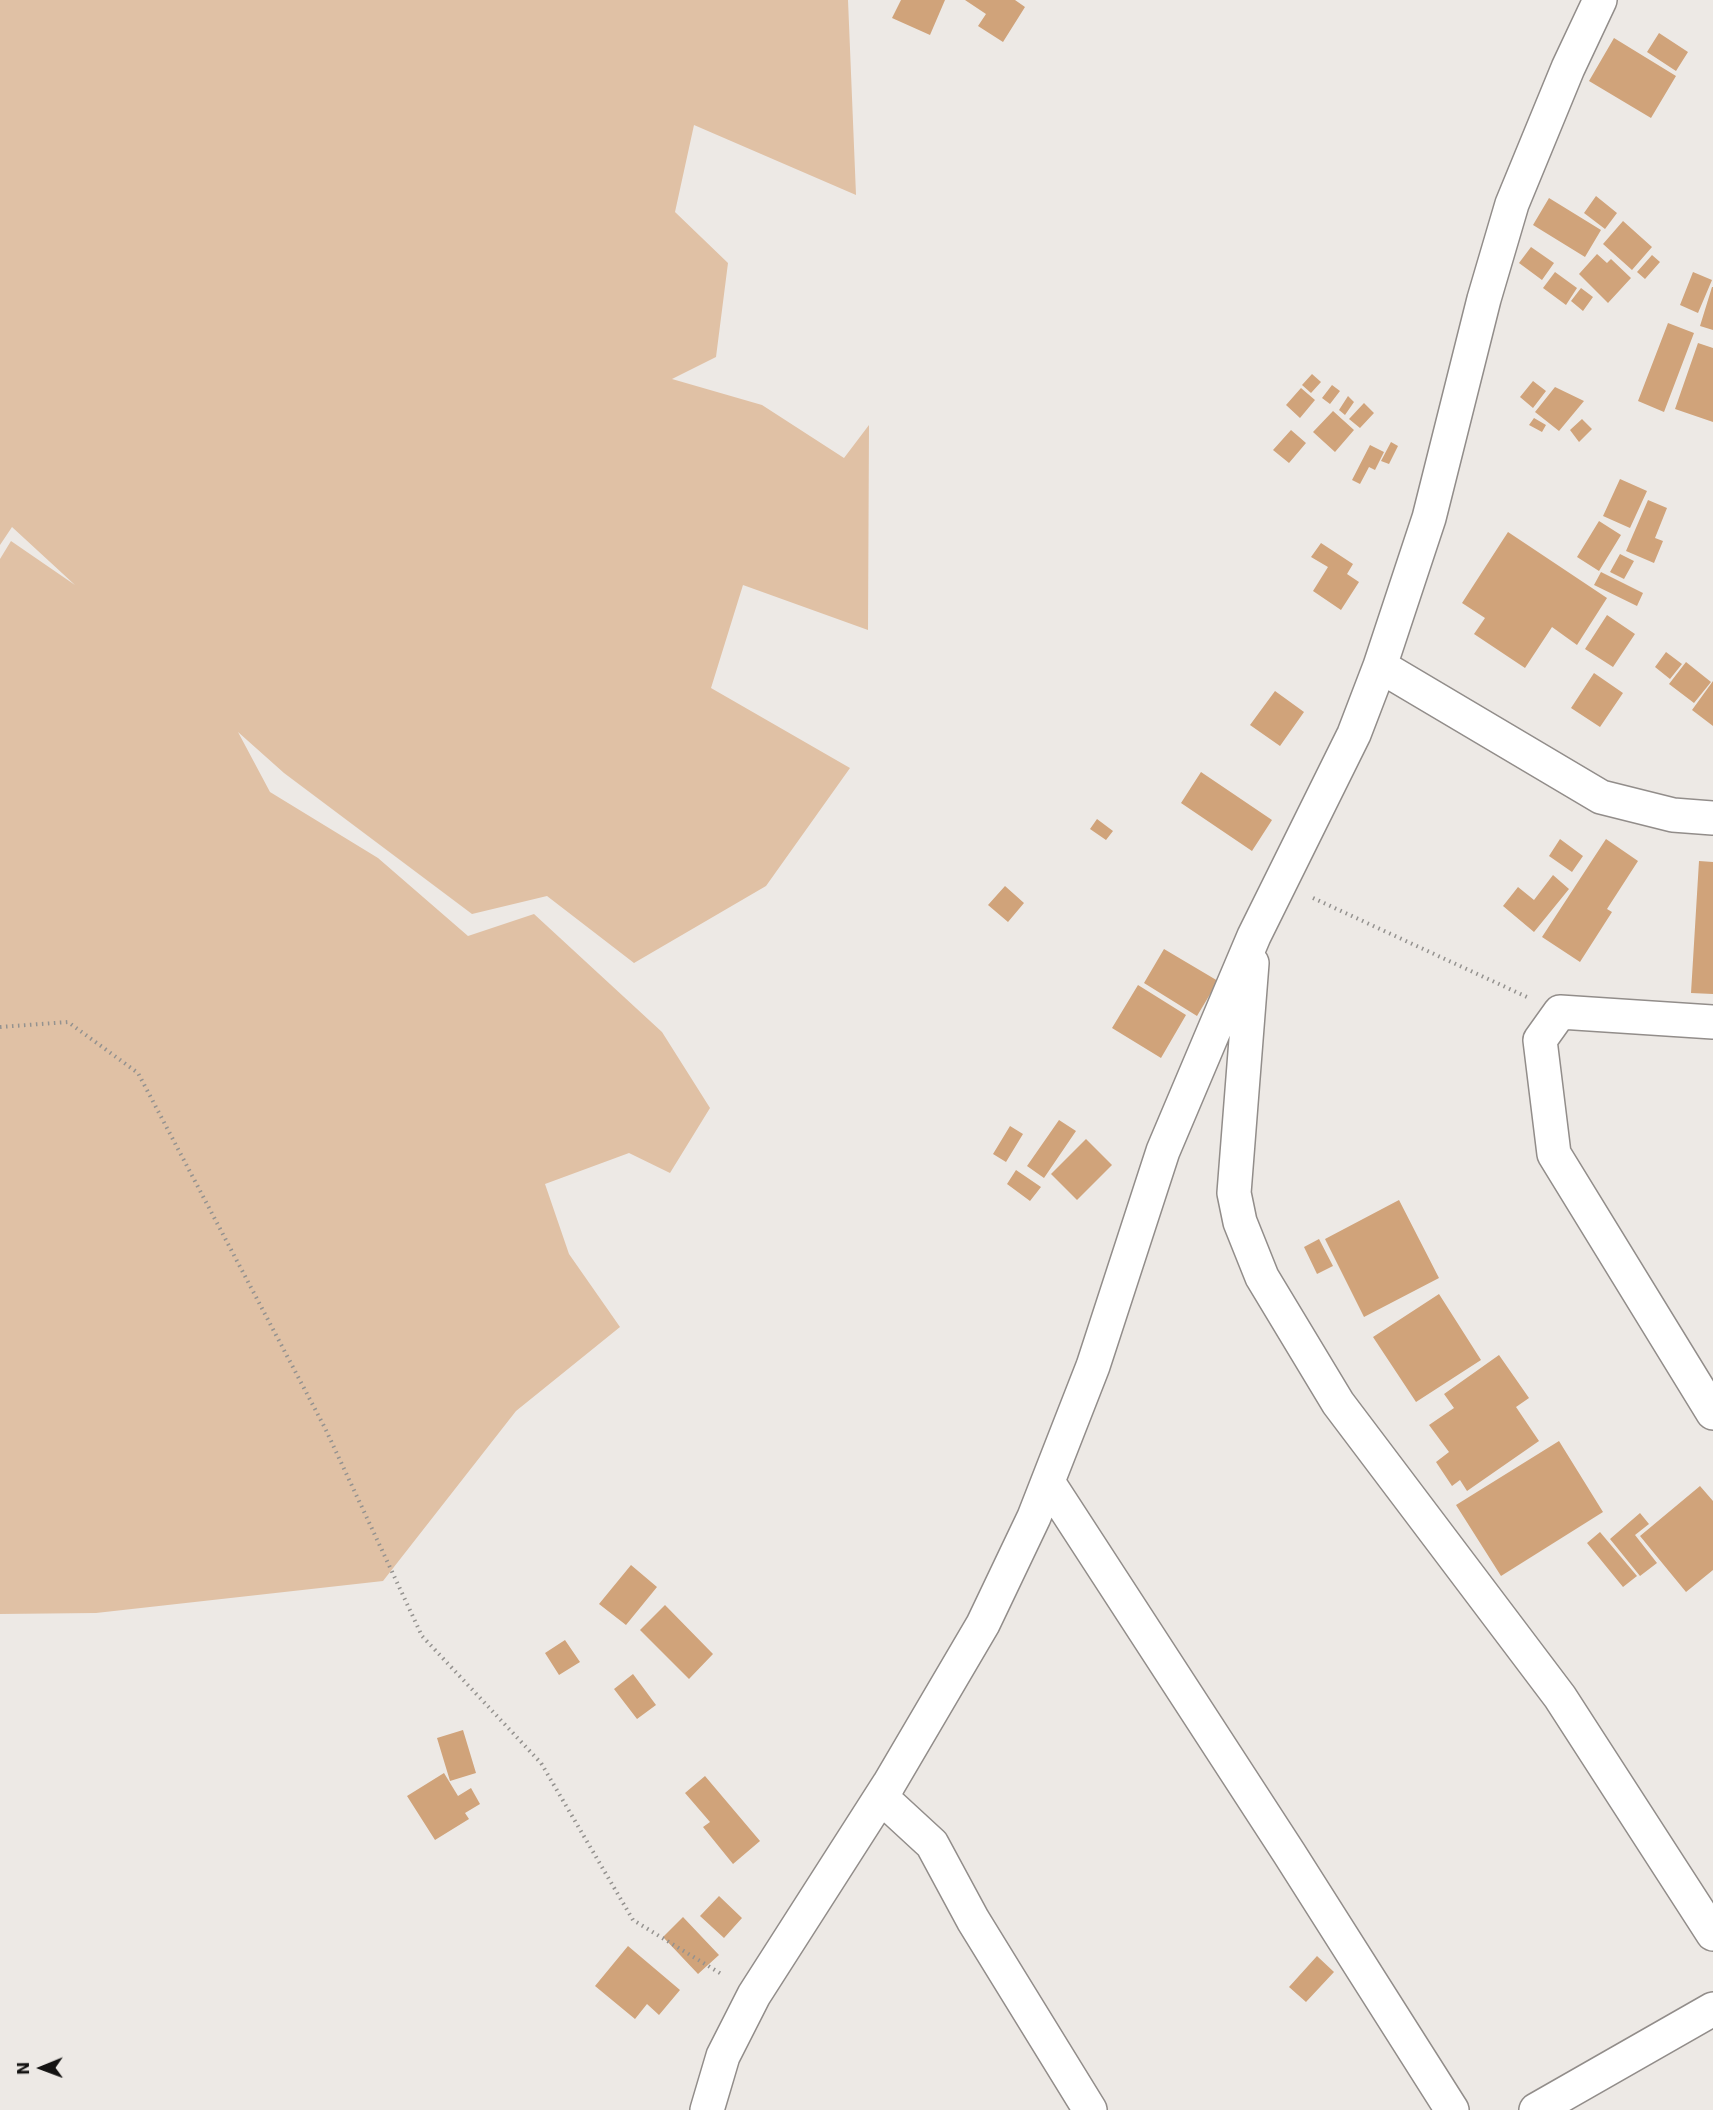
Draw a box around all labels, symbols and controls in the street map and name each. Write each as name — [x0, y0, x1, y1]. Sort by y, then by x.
north arrow — [12, 2038, 72, 2098]
text: N — [14, 2061, 33, 2075]

